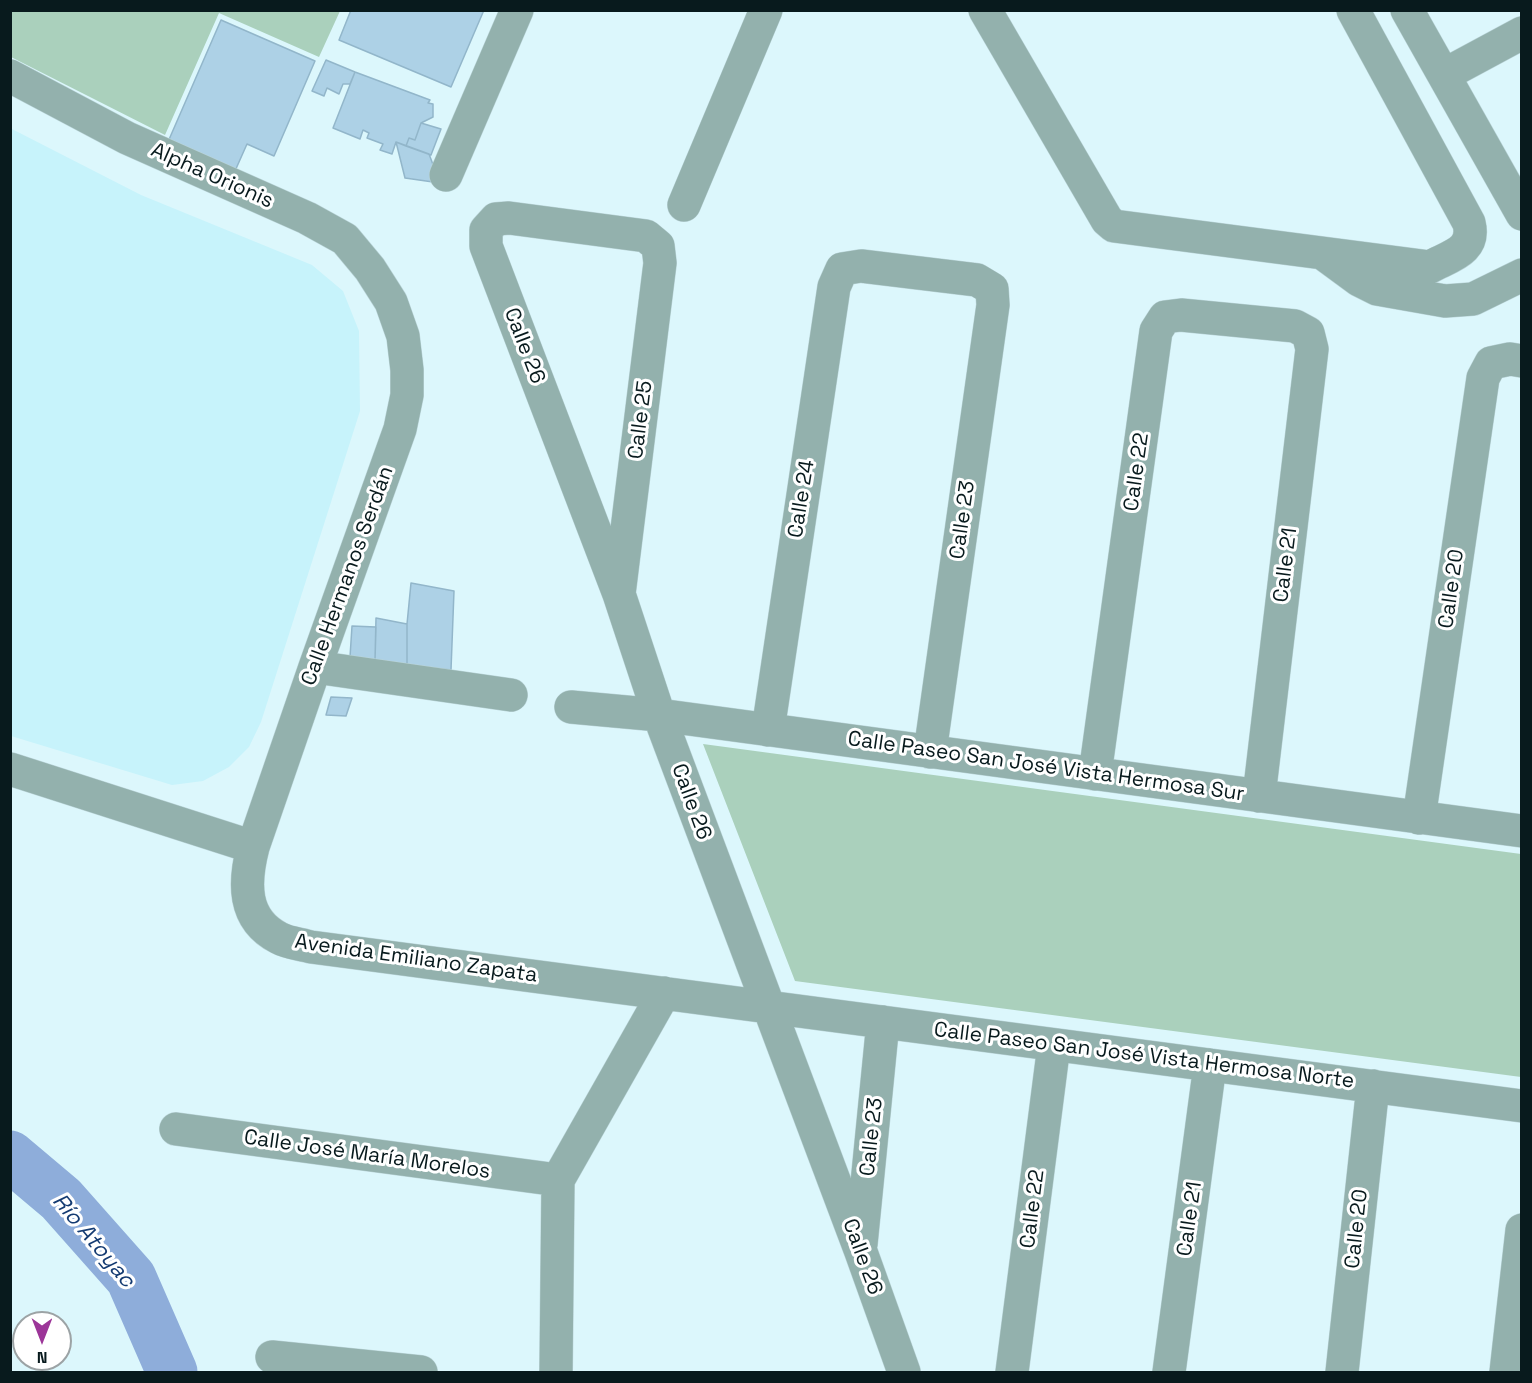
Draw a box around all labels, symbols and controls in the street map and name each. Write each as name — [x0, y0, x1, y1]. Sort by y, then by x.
street label: Alpha Orionis — [147, 138, 277, 214]
street label: Calle 26 — [498, 305, 550, 387]
street label: Calle 25 — [624, 379, 658, 461]
street label: Calle 22 — [1119, 431, 1155, 513]
street label: Calle 24 — [783, 458, 821, 540]
street label: Calle Hermanos Serdán — [297, 463, 399, 689]
street label: Calle 23 — [945, 479, 981, 561]
street label: Calle 21 — [1269, 526, 1303, 604]
street label: Calle 20 — [1434, 548, 1470, 630]
street label: Calle Paseo San José Vista Hermosa Sur — [846, 727, 1246, 807]
street label: Calle 26 — [666, 760, 716, 844]
street label: Avenida Emiliano Zapata — [293, 929, 539, 989]
street label: Calle Paseo San José Vista Hermosa Norte — [932, 1018, 1356, 1094]
street label: Calle 23 — [855, 1096, 889, 1178]
street label: Calle José María Morelos — [242, 1125, 492, 1185]
street label: Calle 22 — [1016, 1168, 1050, 1250]
street label: Calle 21 — [1172, 1180, 1208, 1258]
street label: Calle 20 — [1340, 1188, 1374, 1270]
water label: Río Atoyac — [46, 1189, 140, 1293]
street label: Calle 26 — [837, 1215, 887, 1299]
north arrow — [12, 1311, 72, 1371]
text: N — [37, 1347, 47, 1368]

